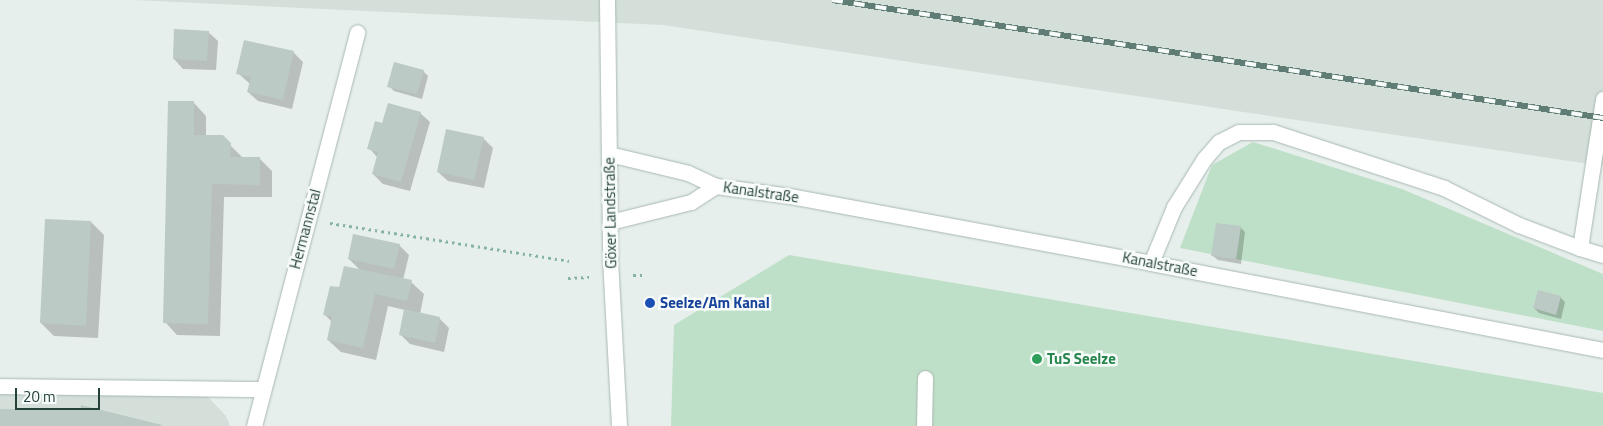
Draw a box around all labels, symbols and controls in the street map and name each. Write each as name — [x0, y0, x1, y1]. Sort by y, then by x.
street label: Göxer Landstraße — [600, 157, 620, 269]
street label: Kanalstraße — [722, 178, 800, 206]
street label: Hermannstal — [286, 187, 324, 271]
street label: Kanalstraße — [1121, 248, 1199, 280]
place label: Seelze/Am Kanal — [660, 294, 770, 312]
marker: Seelze/Am Kanal — [644, 297, 656, 309]
place label: TuS Seelze — [1047, 350, 1116, 368]
marker: TuS Seelze — [1031, 353, 1043, 365]
scale bar — [18, 378, 102, 410]
text: 20 m — [23, 385, 56, 408]

